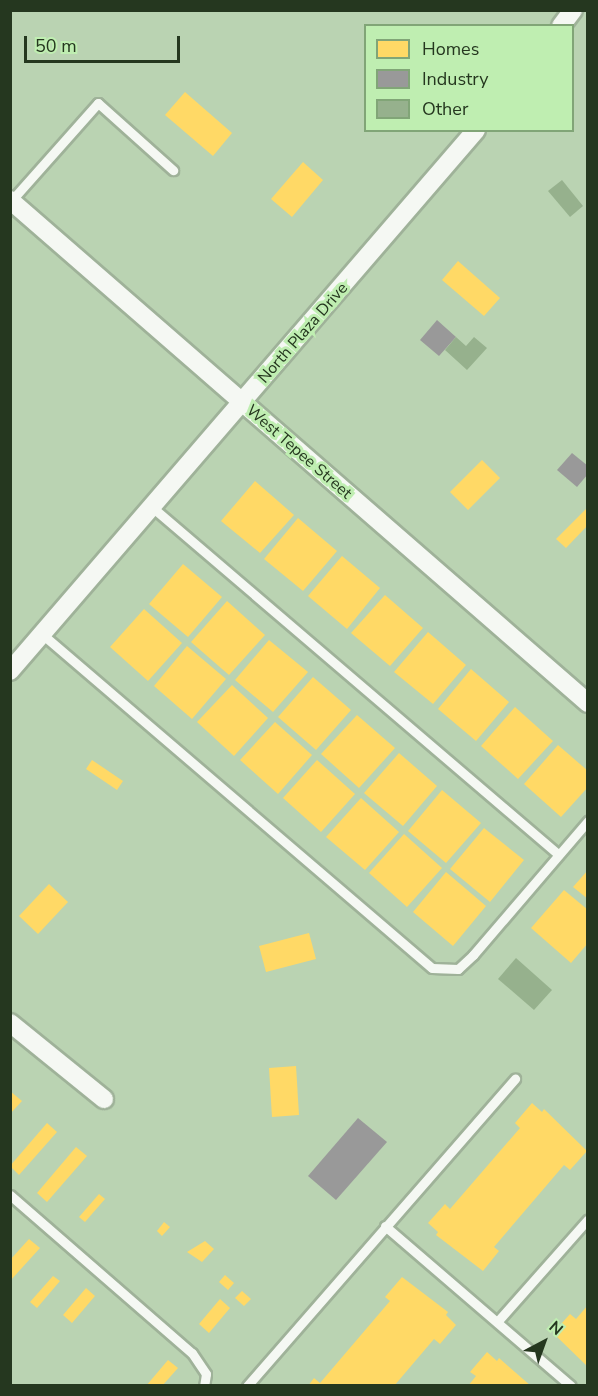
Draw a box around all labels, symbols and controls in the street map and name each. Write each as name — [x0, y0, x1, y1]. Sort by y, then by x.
scale bar — [27, 24, 183, 62]
legend — [364, 24, 574, 132]
text: 50 m — [35, 34, 77, 58]
text: Homes — [422, 37, 479, 61]
text: Industry — [422, 67, 489, 91]
text: Other — [422, 97, 468, 121]
street label: North Plaza Drive — [254, 279, 352, 387]
street label: West Tepee Street — [242, 401, 356, 503]
north arrow — [514, 1312, 574, 1372]
text: N — [544, 1316, 568, 1341]

